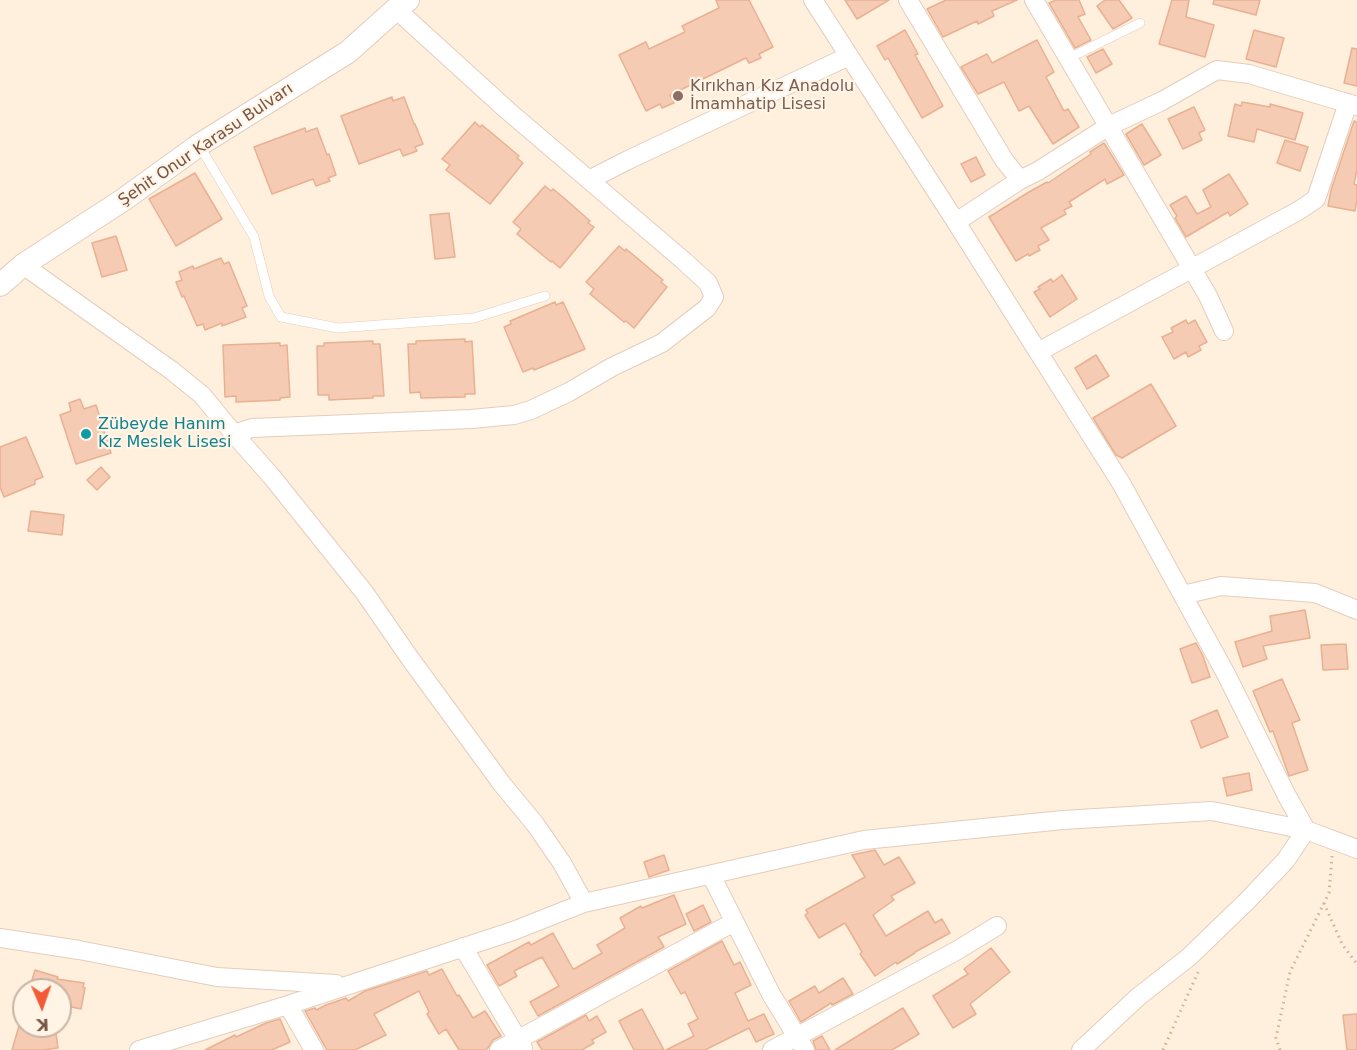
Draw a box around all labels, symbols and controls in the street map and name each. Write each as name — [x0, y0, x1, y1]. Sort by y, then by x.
place label: Kırıkhan Kız Anadolu İmamhatip Lisesi — [690, 77, 854, 115]
street label: Şehit Onur Karasu Bulvarı — [115, 79, 297, 211]
marker: Kırıkhan Kız Anadolu İmamhatip Lisesi — [671, 89, 685, 103]
place label: Zübeyde Hanım Kız Meslek Lisesi — [98, 415, 231, 453]
marker: Zübeyde Hanım Kız Meslek Lisesi — [79, 427, 93, 441]
north arrow — [12, 978, 72, 1038]
text: K — [36, 1015, 49, 1034]

